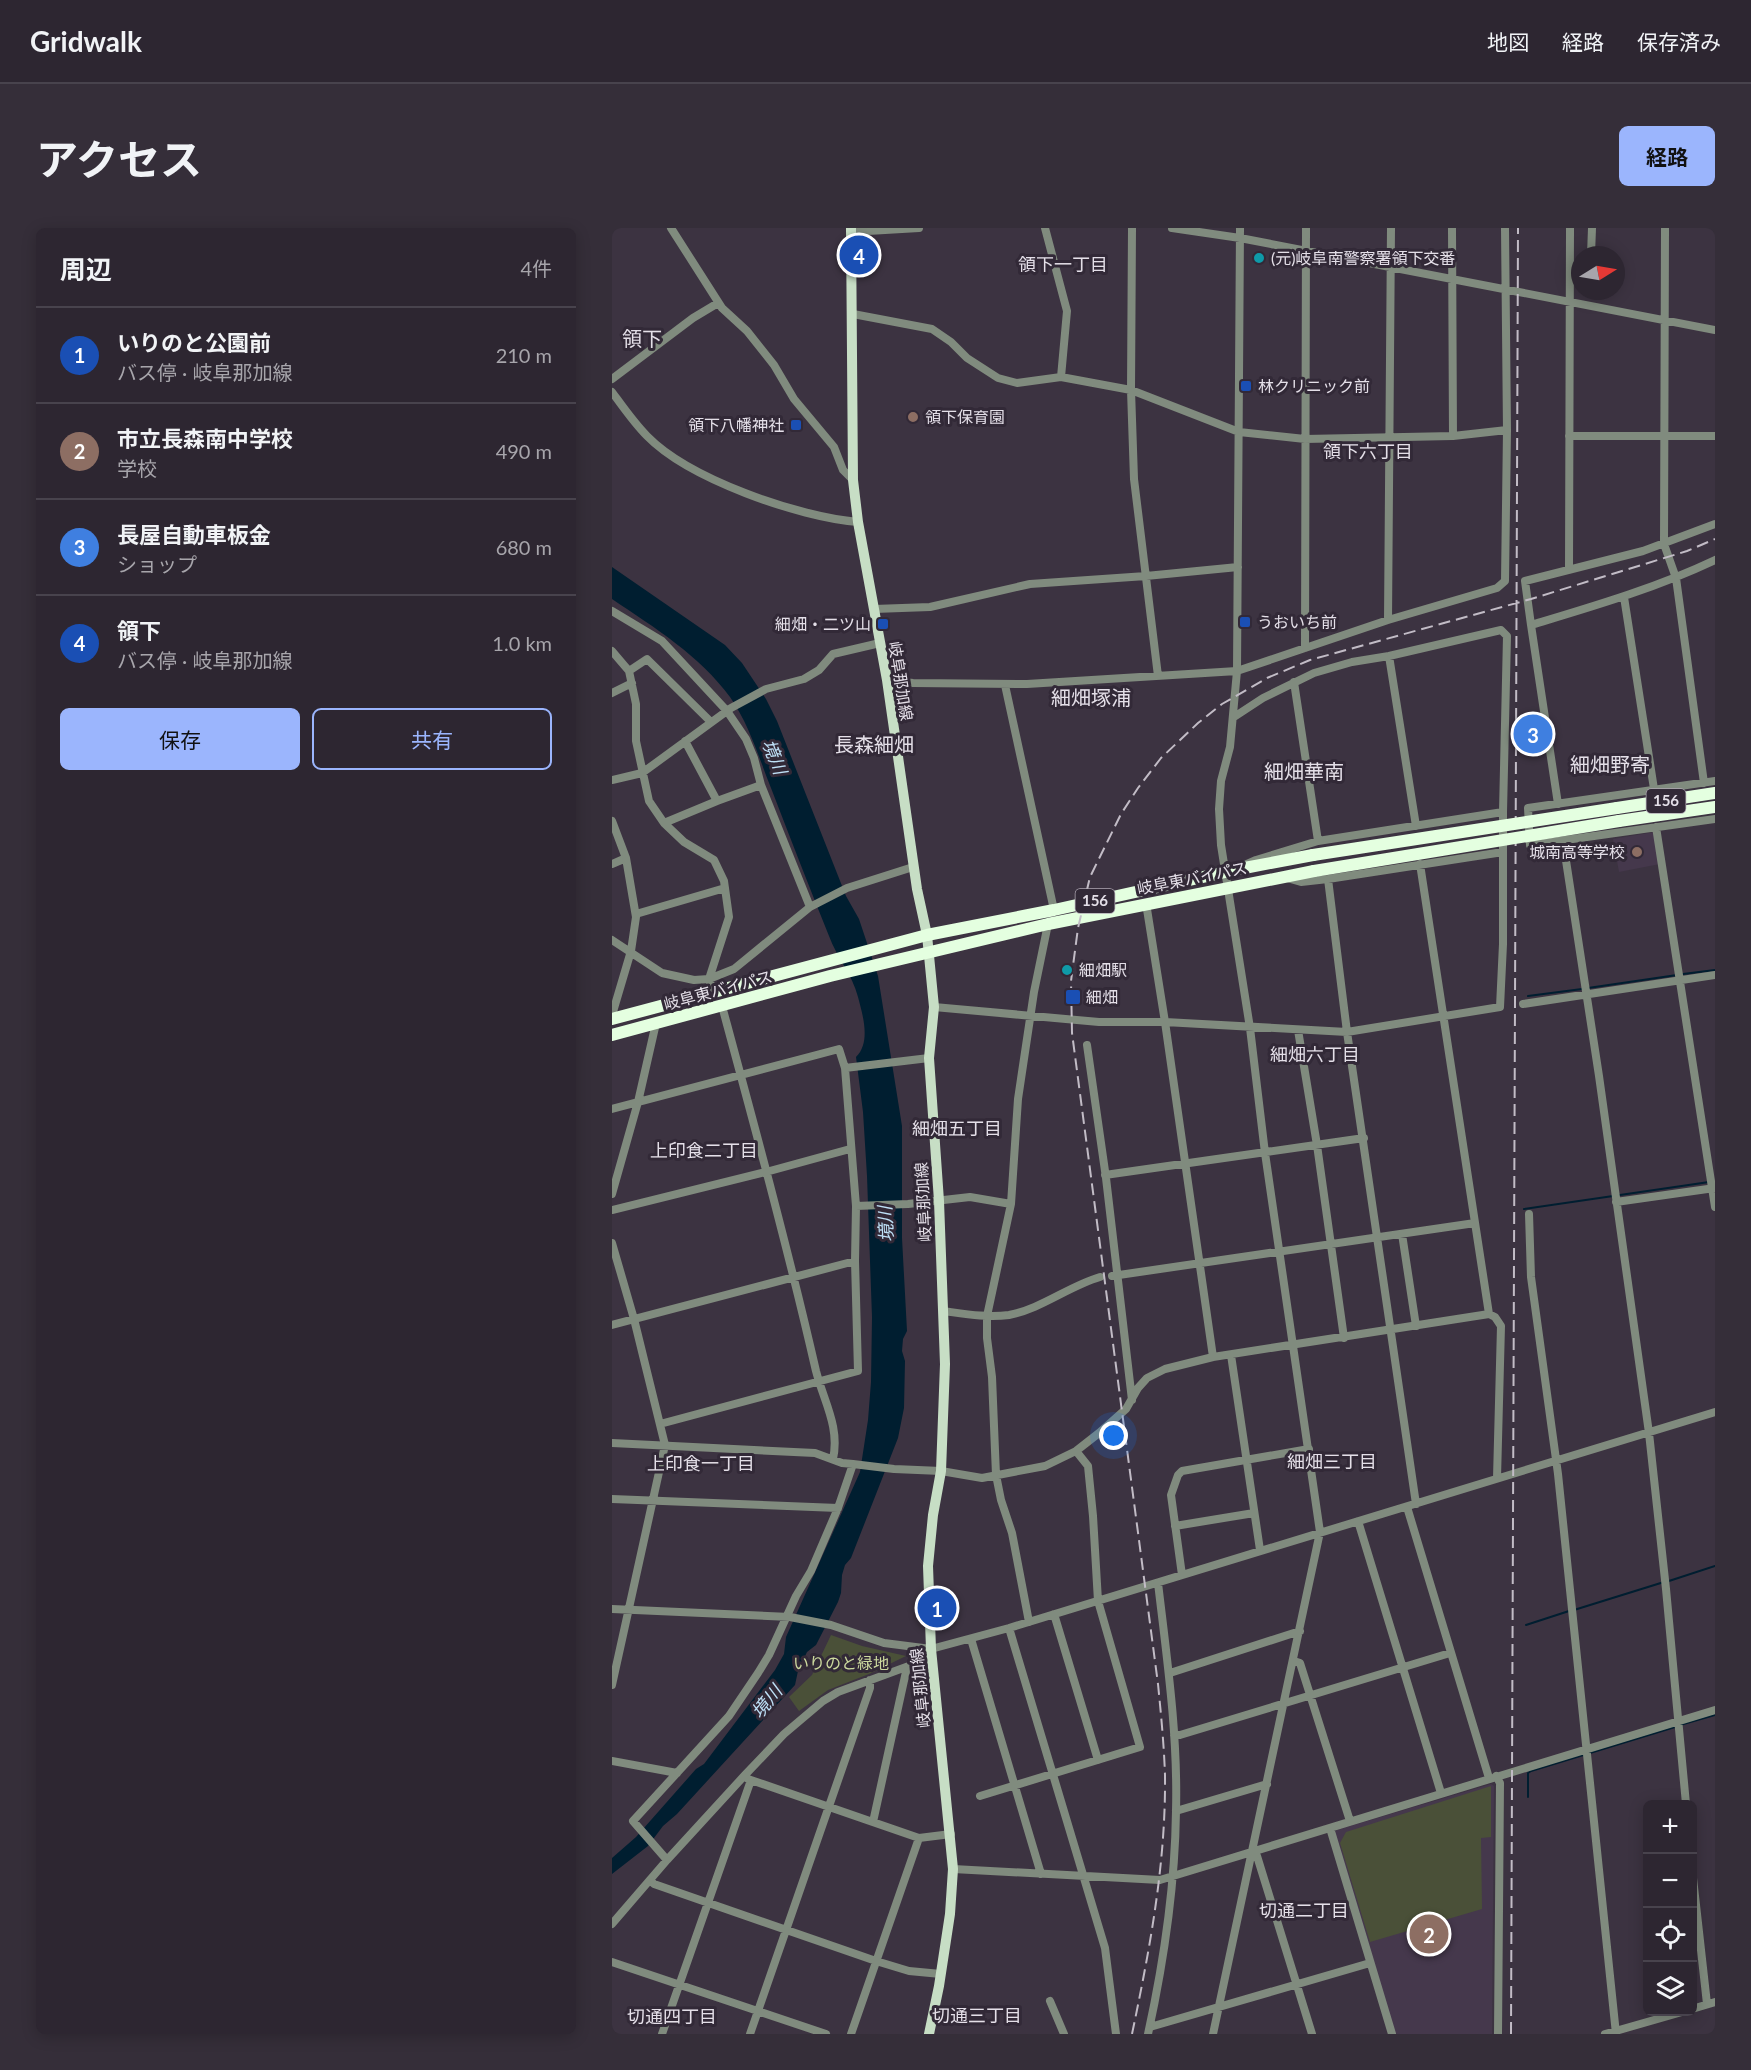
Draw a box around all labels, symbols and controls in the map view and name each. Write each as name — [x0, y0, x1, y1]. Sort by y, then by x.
text: Gridwalk — [30, 24, 142, 58]
text: 地図 — [1487, 29, 1529, 54]
text: 経路 — [1562, 29, 1604, 54]
text: 保存済み — [1637, 29, 1721, 54]
button: 経路 — [1619, 126, 1715, 186]
text: アクセス — [36, 134, 202, 184]
pin: 4 — [840, 232, 878, 278]
north arrow — [1571, 246, 1625, 300]
place label: (元)岐阜南警察署領下交番 — [1271, 248, 1456, 267]
marker: (元)岐阜南警察署領下交番 — [1252, 251, 1266, 265]
text: 周辺 — [60, 253, 112, 285]
district label: 領下一丁目 — [1018, 253, 1108, 275]
text: 4件 — [520, 256, 552, 280]
district label: 領下 — [622, 326, 662, 350]
text: いりのと公園前 — [117, 329, 271, 356]
text: 1 — [74, 343, 85, 367]
text: 210 m — [496, 343, 552, 367]
text: バス停 · 岐阜那加線 — [117, 360, 292, 384]
place label: 林クリニック前 — [1258, 376, 1370, 395]
marker: 林クリニック前 — [1239, 379, 1253, 393]
place label: 領下保育園 — [925, 407, 1005, 426]
marker: 領下保育園 — [906, 410, 920, 424]
place label: 領下八幡神社 — [688, 415, 784, 434]
marker: 領下八幡神社 — [789, 418, 803, 432]
text: 市立長森南中学校 — [117, 425, 293, 452]
text: 2 — [74, 439, 85, 463]
text: 490 m — [496, 439, 552, 463]
district label: 領下六丁目 — [1323, 440, 1413, 462]
text: 学校 — [117, 456, 157, 480]
text: 長屋自動車板金 — [117, 521, 271, 548]
text: 3 — [74, 535, 85, 559]
text: 680 m — [496, 535, 552, 559]
text: ショップ — [117, 552, 197, 576]
place label: うおいち前 — [1257, 612, 1337, 631]
place label: 細畑・二ツ山 — [775, 614, 871, 633]
marker: うおいち前 — [1238, 615, 1252, 629]
text: 領下 — [117, 617, 161, 644]
marker: 細畑・二ツ山 — [876, 617, 890, 631]
text: 4 — [74, 631, 85, 655]
text: 1.0 km — [492, 631, 552, 655]
street label: 岐阜那加線 — [886, 640, 917, 722]
text: バス停 · 岐阜那加線 — [117, 648, 292, 672]
district label: 細畑塚浦 — [1051, 685, 1131, 709]
button: 保存 — [60, 708, 300, 770]
button: 共有 — [312, 708, 552, 770]
pin: 3 — [1514, 712, 1552, 756]
district label: 長森細畑 — [834, 732, 914, 756]
water label: 境川 — [758, 736, 793, 779]
district label: 細畑野寄 — [1570, 752, 1650, 776]
district label: 細畑華南 — [1264, 759, 1344, 783]
road number: 156 — [1646, 789, 1686, 813]
place label: 城南高等学校 — [1529, 842, 1625, 861]
marker: 城南高等学校 — [1630, 845, 1644, 859]
street label: 岐阜東バイパス — [1135, 858, 1249, 897]
road number: 156 — [1076, 889, 1114, 913]
place label: 細畑駅 — [1079, 960, 1127, 979]
marker: 細畑駅 — [1060, 963, 1074, 977]
street label: 岐阜東バイパス — [661, 966, 774, 1013]
place label: 細畑 — [1086, 987, 1118, 1006]
marker: 細畑 — [1064, 988, 1082, 1006]
district label: 細畑六丁目 — [1270, 1043, 1360, 1065]
district label: 細畑五丁目 — [912, 1117, 1002, 1139]
district label: 上印食二丁目 — [650, 1139, 758, 1161]
street label: 岐阜那加線 — [911, 1162, 934, 1242]
water label: 境川 — [873, 1204, 897, 1243]
your location — [1099, 1421, 1128, 1450]
district label: 細畑三丁目 — [1287, 1450, 1377, 1472]
district label: 上印食一丁目 — [647, 1452, 755, 1474]
pin: 1 — [918, 1586, 956, 1630]
street label: 岐阜那加線 — [906, 1647, 933, 1729]
park label: いりのと緑地 — [793, 1653, 889, 1672]
water label: 境川 — [746, 1679, 787, 1722]
map controls — [1643, 1800, 1697, 2016]
button: + — [1643, 1800, 1697, 1854]
button: − — [1643, 1854, 1697, 1908]
district label: 切通二丁目 — [1259, 1899, 1349, 1921]
button: locate — [1643, 1908, 1697, 1962]
pin: 2 — [1410, 1912, 1448, 1956]
button: layers — [1643, 1962, 1697, 2016]
district label: 切通三丁目 — [932, 2004, 1022, 2026]
district label: 切通四丁目 — [627, 2005, 717, 2027]

